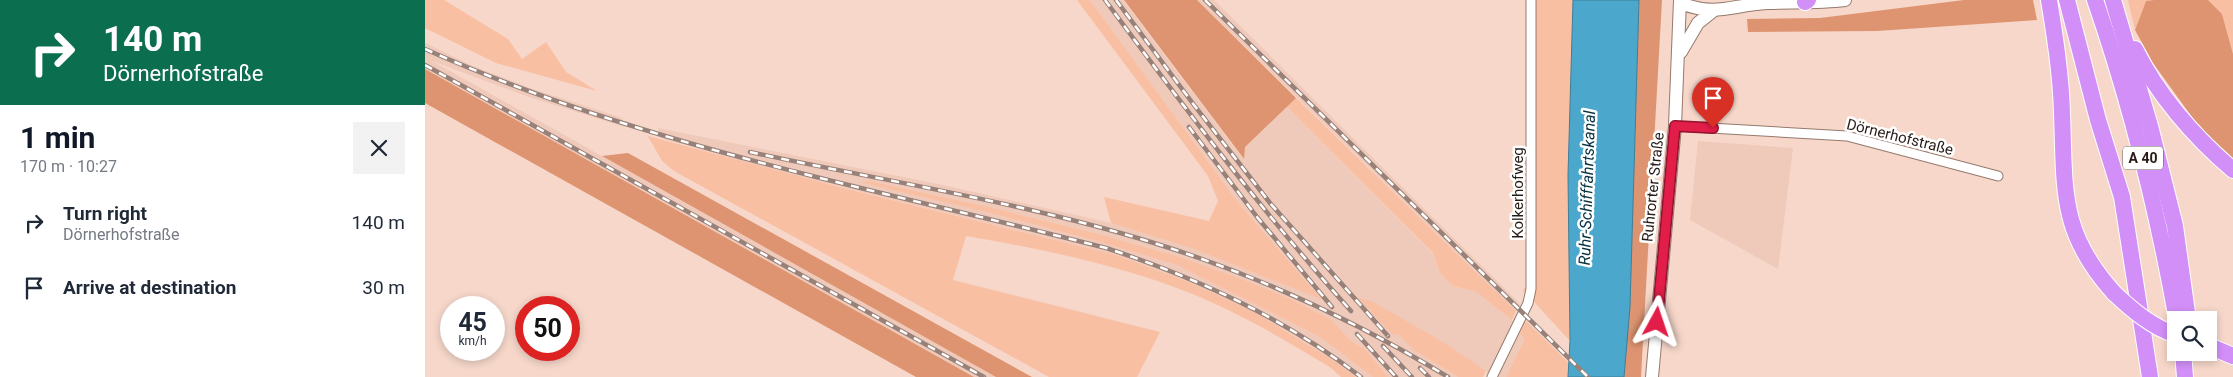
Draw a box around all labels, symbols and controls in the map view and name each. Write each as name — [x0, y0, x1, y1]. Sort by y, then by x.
text: 140 m — [103, 19, 202, 60]
icon: right — [20, 20, 85, 85]
text: Dörnerhofstraße — [103, 61, 263, 86]
pin — [1692, 77, 1734, 128]
icon: arrive — [1699, 84, 1727, 112]
water label: Ruhr-Schifffahrtskanal — [1575, 110, 1599, 266]
street label: Dörnerhofstraße — [1845, 115, 1955, 159]
text: 1 min — [20, 120, 95, 155]
button: close — [353, 122, 405, 174]
street label: Ruhrorter Straße — [1638, 131, 1668, 243]
road number: A 40 — [2123, 146, 2163, 170]
street label: Kolkerhofweg — [1509, 147, 1527, 239]
text: 170 m · 10:27 — [20, 157, 117, 176]
text: Turn right — [63, 202, 147, 225]
icon: right — [20, 209, 48, 237]
text: 140 m — [352, 211, 405, 234]
text: Dörnerhofstraße — [63, 225, 180, 244]
icon: arrive — [20, 274, 48, 302]
text: Arrive at destination — [63, 276, 236, 299]
text: 30 m — [362, 276, 405, 299]
position arrow — [1630, 295, 1682, 347]
speed limit sign: 50 — [515, 296, 580, 361]
text: 45 — [458, 308, 487, 337]
map controls — [2167, 311, 2217, 361]
button: search — [2167, 311, 2217, 361]
text: km/h — [458, 334, 487, 348]

